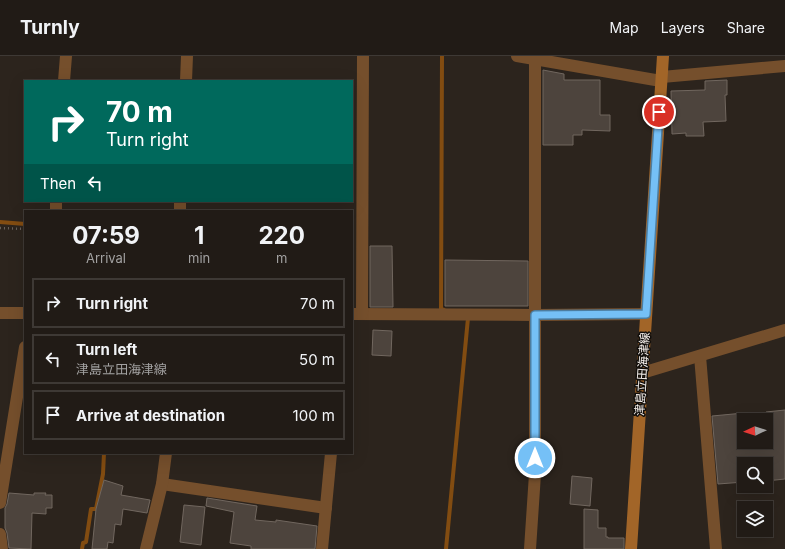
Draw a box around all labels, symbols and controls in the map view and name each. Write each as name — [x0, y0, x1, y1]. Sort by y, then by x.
text: Turnly — [20, 16, 80, 39]
text: Map — [610, 19, 639, 36]
text: Layers — [661, 19, 705, 36]
text: Share — [727, 19, 765, 36]
text: 70 m — [106, 95, 173, 129]
pin — [642, 95, 676, 129]
icon: right — [40, 96, 92, 148]
icon: arrive — [648, 101, 670, 123]
text: Turn right — [106, 129, 189, 150]
icon: left — [84, 172, 106, 194]
text: Then — [40, 174, 76, 193]
text: 07:59 — [72, 221, 140, 250]
text: 1 — [194, 221, 204, 250]
text: 220 — [258, 221, 305, 250]
text: Arrival — [86, 250, 126, 266]
text: min — [188, 250, 210, 266]
text: m — [276, 250, 287, 266]
icon: right — [42, 292, 64, 314]
text: Turn right — [76, 294, 148, 313]
text: 70 m — [300, 294, 335, 313]
street label: 津島立田海津線 — [632, 332, 652, 416]
text: Turn left — [76, 340, 137, 359]
icon: left — [42, 348, 64, 370]
text: 50 m — [299, 350, 335, 369]
text: 津島立田海津線 — [76, 361, 167, 377]
icon: arrive — [42, 404, 64, 426]
text: Arrive at destination — [76, 406, 225, 425]
text: 100 m — [293, 406, 335, 425]
north arrow — [737, 413, 773, 449]
map controls — [737, 413, 773, 537]
position arrow — [514, 437, 556, 479]
button: search — [737, 457, 773, 493]
button: layers — [737, 501, 773, 537]

